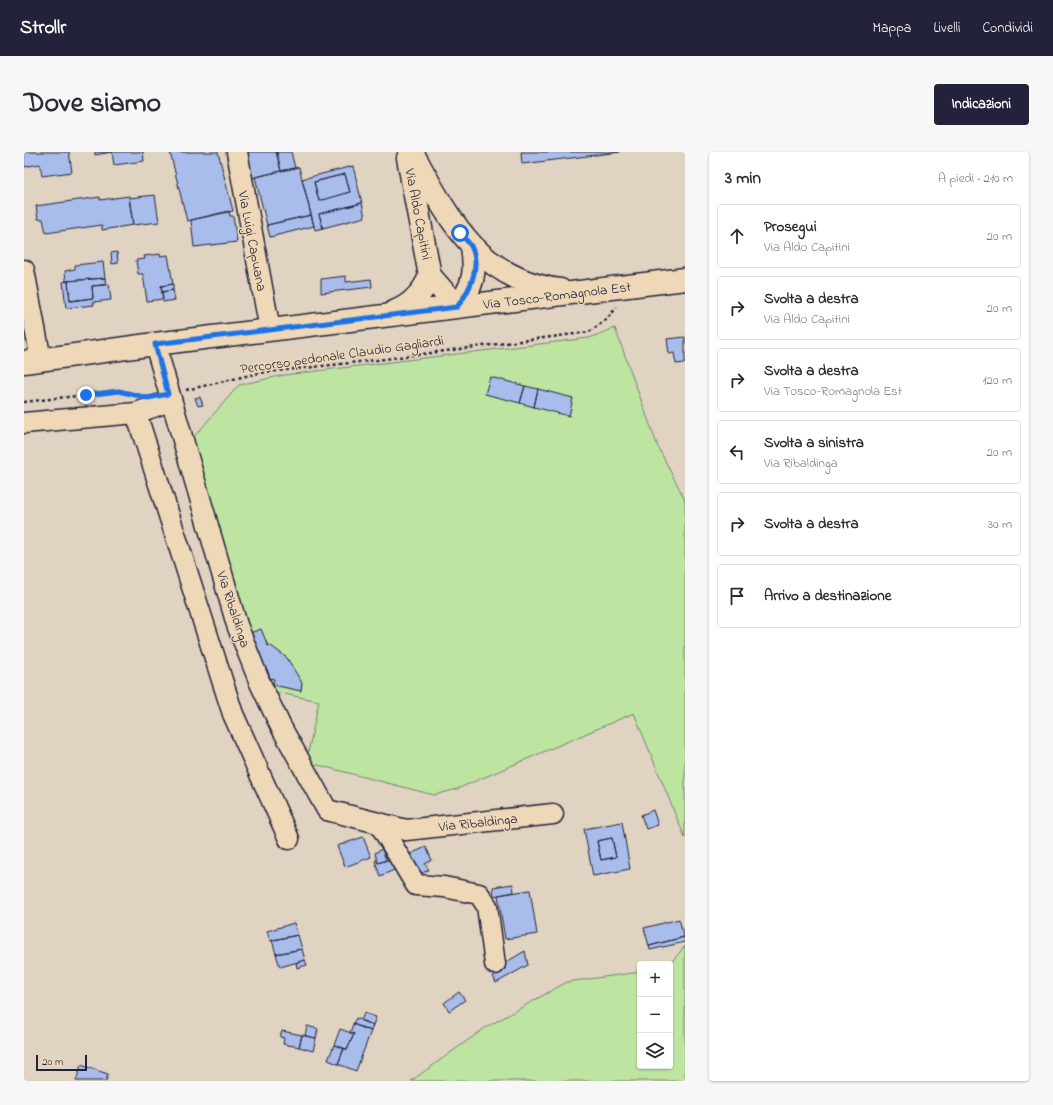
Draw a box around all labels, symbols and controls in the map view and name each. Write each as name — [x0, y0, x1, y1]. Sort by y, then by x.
text: Strollr — [20, 15, 66, 42]
text: Mappa — [873, 18, 911, 39]
text: Livelli — [933, 18, 960, 39]
text: Condividi — [982, 18, 1033, 39]
text: Dove siamo — [24, 84, 161, 125]
button: Indicazioni — [934, 84, 1029, 125]
street label: Via Aldo Capitini — [398, 166, 437, 262]
text: 3 min — [725, 166, 761, 191]
text: A piedi · 210 m — [938, 169, 1013, 188]
street label: Via Luigi Capuana — [230, 188, 272, 293]
text: Prosegui — [764, 216, 817, 238]
route start — [451, 224, 469, 242]
icon: ahead — [726, 225, 748, 247]
text: 20 m — [987, 227, 1012, 246]
text: Via Aldo Capitini — [764, 238, 850, 257]
street label: Via Tosco-Romagnola Est — [481, 277, 633, 317]
text: Svolta a destra — [764, 288, 859, 310]
icon: right — [726, 297, 748, 319]
text: 20 m — [987, 299, 1012, 318]
text: Via Aldo Capitini — [764, 310, 850, 329]
street label: Percorso pedonale Claudio Gagliardi — [239, 331, 445, 381]
text: Svolta a destra — [764, 360, 859, 382]
icon: right — [726, 369, 748, 391]
text: 120 m — [982, 371, 1012, 390]
text: Via Tosco-Romagnola Est — [764, 382, 902, 401]
route end — [77, 386, 95, 404]
text: Svolta a sinistra — [764, 432, 864, 454]
icon: left — [726, 441, 748, 463]
text: 20 m — [987, 443, 1012, 462]
text: Via Ribaldinga — [764, 454, 838, 473]
icon: right — [726, 513, 748, 535]
text: Svolta a destra — [764, 513, 859, 535]
text: 30 m — [988, 515, 1012, 534]
street label: Via Ribaldinga — [209, 567, 255, 651]
icon: arrive — [726, 585, 748, 607]
text: Arrivo a destinazione — [764, 585, 891, 607]
street label: Via Ribaldinga — [436, 809, 519, 839]
map controls — [637, 961, 673, 1069]
button: + — [637, 961, 673, 997]
button: − — [637, 997, 673, 1033]
button: layers — [637, 1033, 673, 1069]
scale bar — [36, 1053, 87, 1072]
text: 20 m — [42, 1054, 64, 1070]

